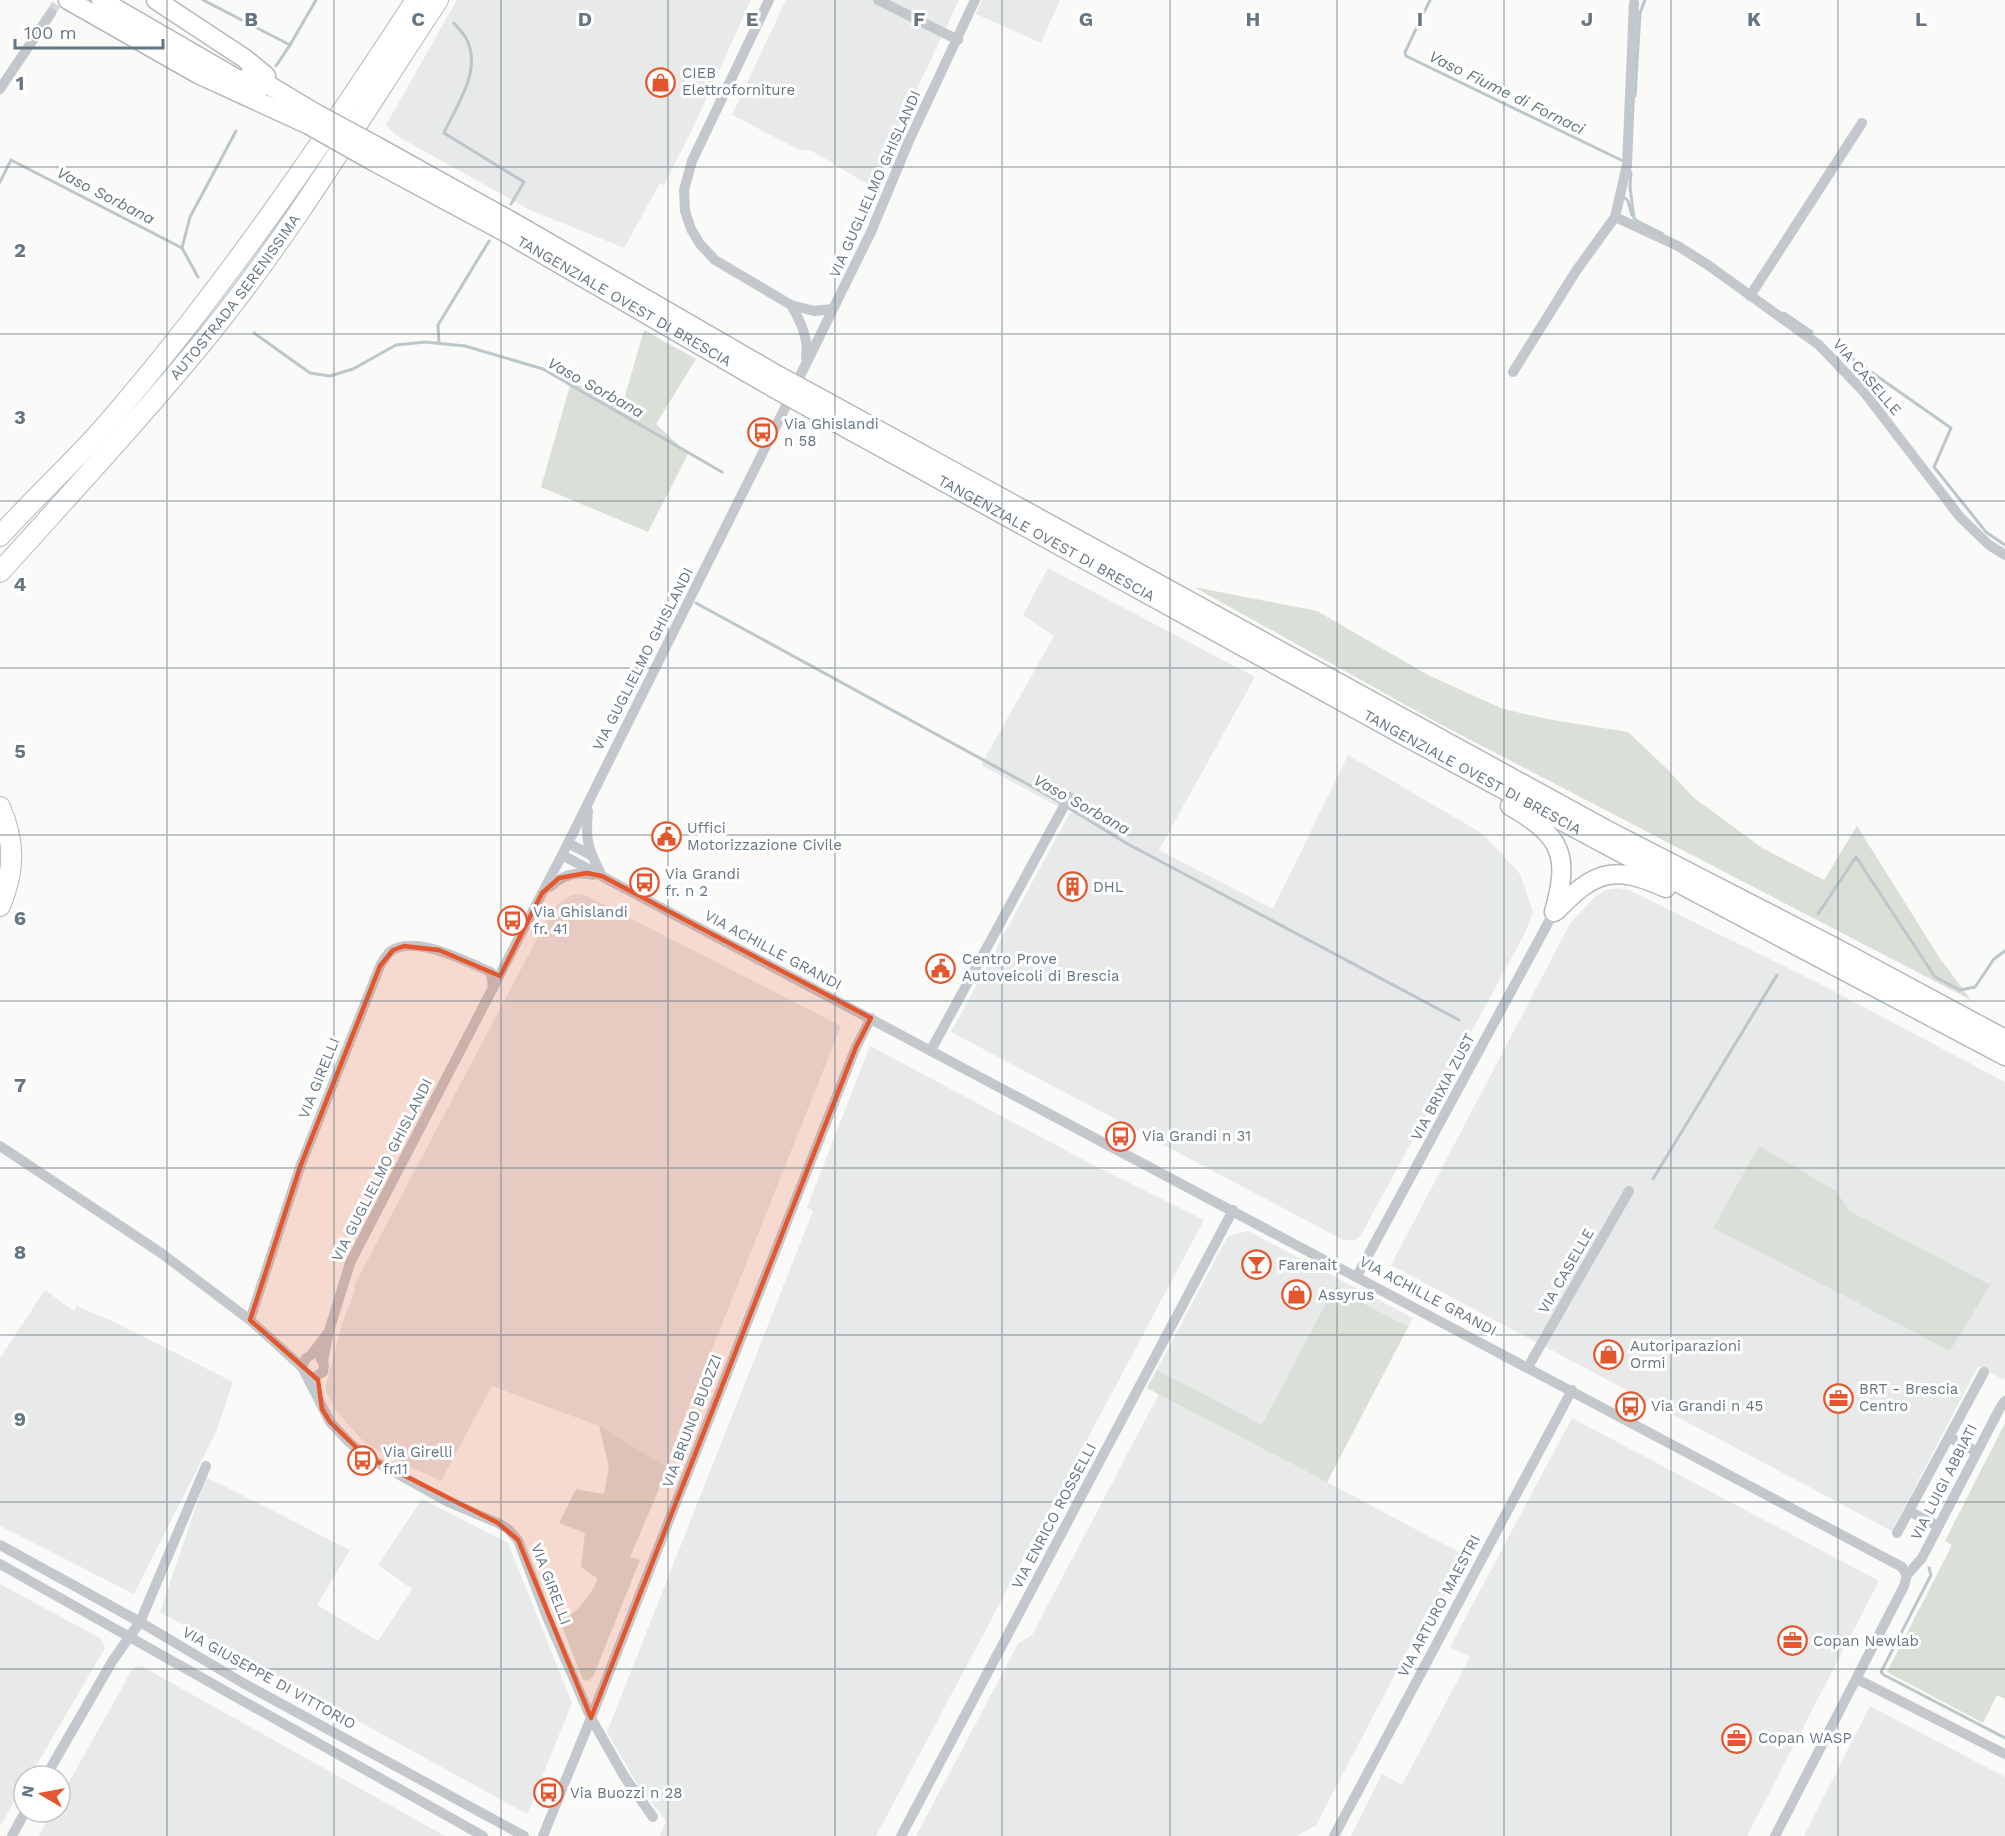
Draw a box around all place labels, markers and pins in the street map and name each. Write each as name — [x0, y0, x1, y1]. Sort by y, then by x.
place label: CIEB Elettroforniture — [682, 64, 795, 99]
shop icon: CIEB Elettroforniture — [645, 66, 677, 98]
place label: Via Ghislandi n 58 — [784, 415, 879, 450]
bus stop icon: Via Ghislandi n 58 — [747, 417, 779, 449]
place label: Uffici Motorizzazione Civile — [687, 819, 842, 854]
public building icon: Uffici Motorizzazione Civile — [650, 821, 682, 853]
place label: Via Grandi fr. n 2 — [665, 865, 740, 900]
bus stop icon: Via Grandi fr. n 2 — [628, 867, 660, 899]
building icon: DHL — [1056, 871, 1088, 903]
place label: DHL — [1093, 878, 1124, 896]
place label: Via Ghislandi fr. 41 — [533, 903, 628, 938]
bus stop icon: Via Ghislandi fr. 41 — [496, 905, 528, 937]
place label: Centro Prove Autoveicoli di Brescia — [962, 950, 1120, 985]
public building icon: Centro Prove Autoveicoli di Brescia — [925, 952, 957, 984]
bus stop icon: Via Grandi n 31 — [1105, 1120, 1137, 1152]
place label: Via Grandi n 31 — [1142, 1127, 1251, 1145]
bar icon: Farenait — [1241, 1249, 1273, 1281]
place label: Farenait — [1278, 1256, 1338, 1274]
shop icon: Assyrus — [1281, 1279, 1313, 1311]
place label: Assyrus — [1318, 1286, 1374, 1304]
place label: Autoriparazioni Ormi — [1630, 1337, 1741, 1372]
shop icon: Autoriparazioni Ormi — [1593, 1339, 1625, 1371]
place label: BRT - Brescia Centro — [1859, 1380, 1959, 1415]
office icon: BRT - Brescia Centro — [1822, 1382, 1854, 1414]
bus stop icon: Via Grandi n 45 — [1614, 1390, 1646, 1422]
place label: Via Grandi n 45 — [1651, 1397, 1763, 1415]
place label: Via Girelli fr.11 — [383, 1443, 453, 1478]
bus stop icon: Via Girelli fr.11 — [346, 1445, 378, 1477]
office icon: Copan Newlab — [1776, 1625, 1808, 1657]
place label: Copan Newlab — [1813, 1632, 1919, 1650]
office icon: Copan WASP — [1721, 1722, 1753, 1754]
place label: Copan WASP — [1758, 1729, 1852, 1747]
bus stop icon: Via Buozzi n 28 — [533, 1777, 565, 1809]
place label: Via Buozzi n 28 — [570, 1784, 682, 1802]

